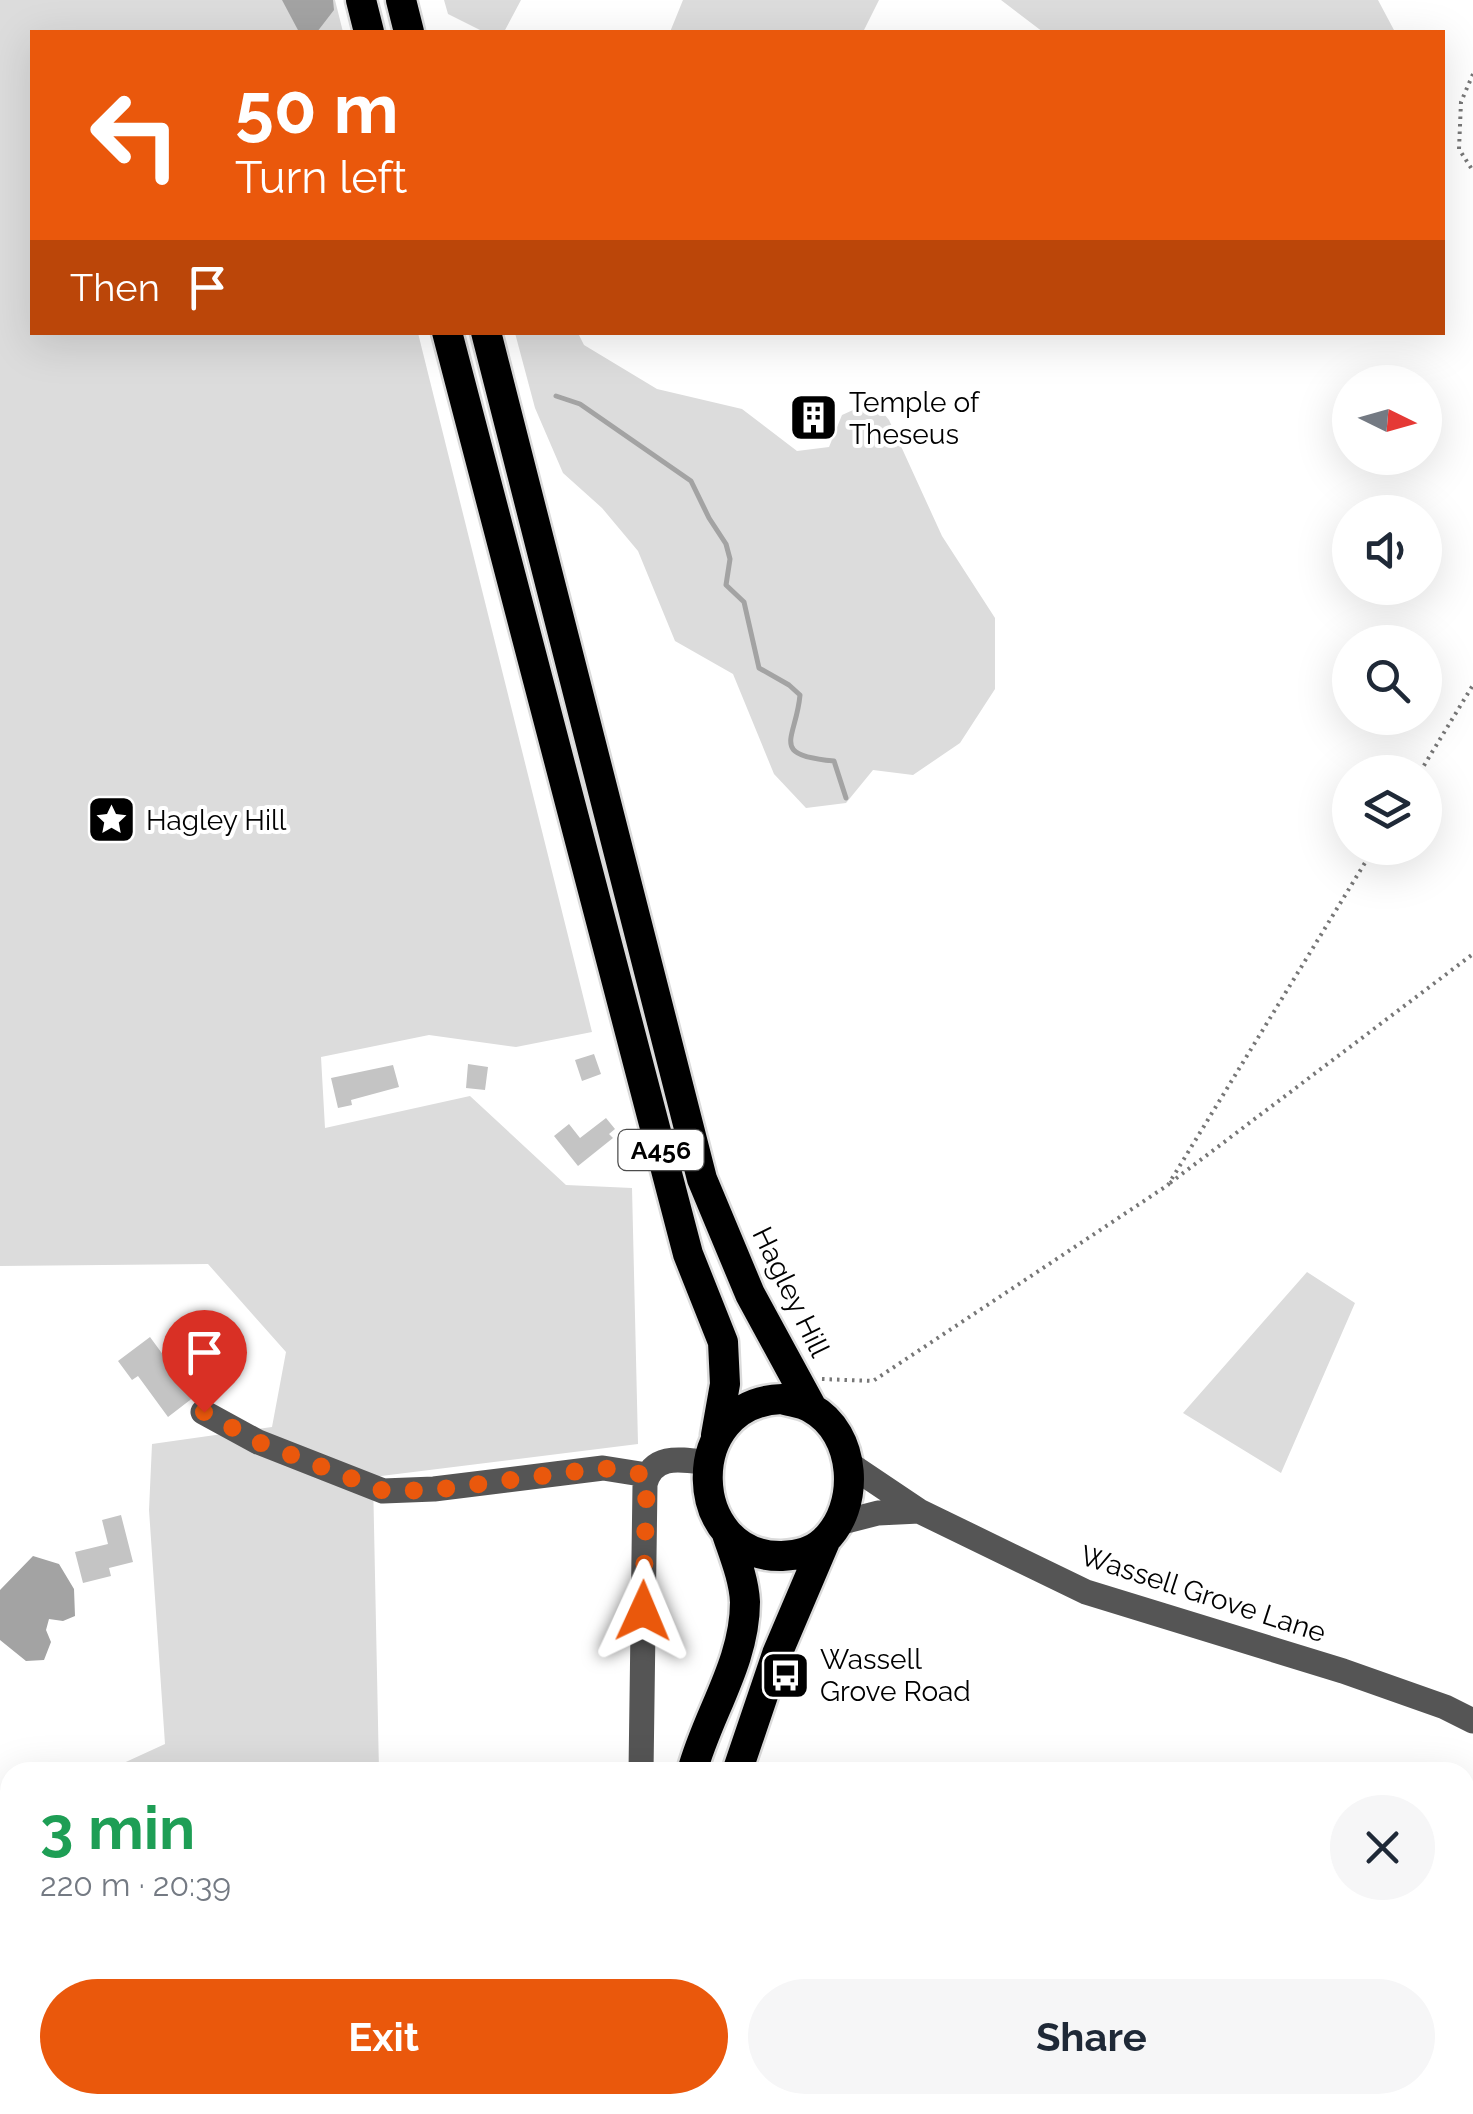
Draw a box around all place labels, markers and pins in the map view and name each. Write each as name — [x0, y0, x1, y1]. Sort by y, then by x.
place label: Temple of Theseus — [849, 386, 981, 451]
building icon: Temple of Theseus — [788, 392, 840, 444]
place icon: Hagley Hill — [85, 794, 137, 846]
place label: Hagley Hill — [146, 804, 287, 837]
pin — [162, 1310, 247, 1413]
place label: Wassell Grove Road — [820, 1643, 971, 1708]
bus stop icon: Wassell Grove Road — [759, 1649, 811, 1701]

